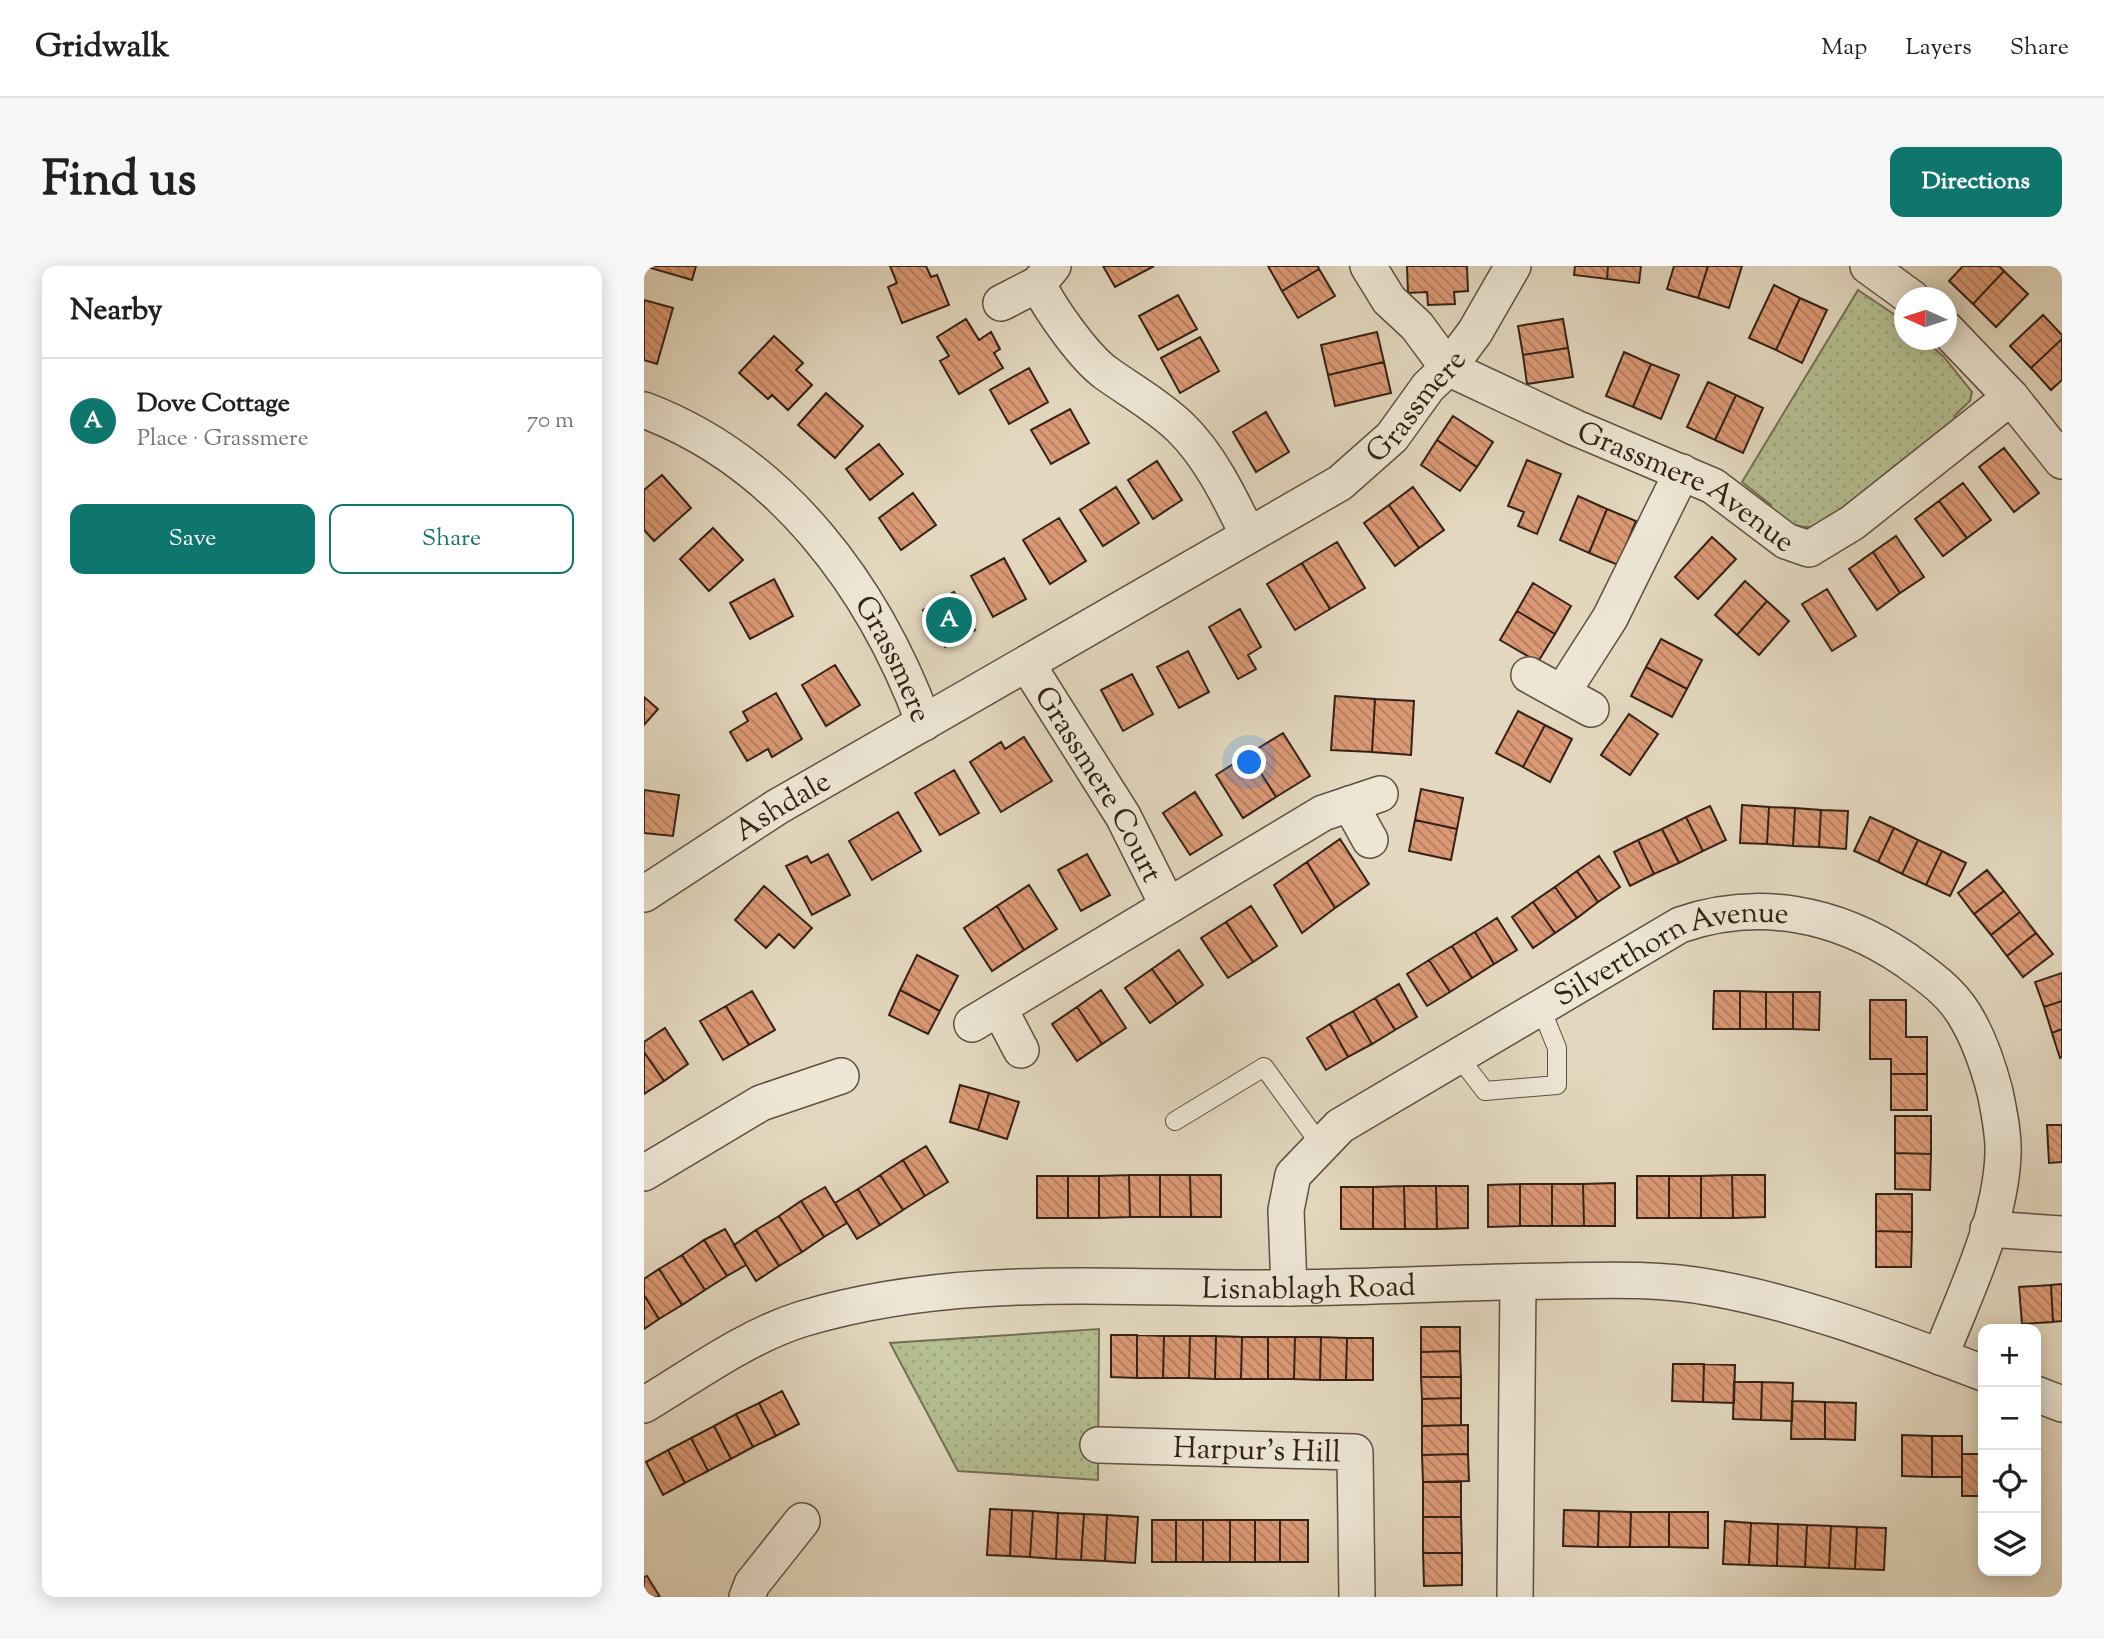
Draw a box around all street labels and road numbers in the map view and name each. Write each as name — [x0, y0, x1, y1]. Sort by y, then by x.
street label: Grassmere — [1357, 342, 1478, 474]
street label: Grassmere Avenue — [1570, 412, 1803, 564]
street label: Grassmere — [842, 588, 941, 729]
street label: Grassmere Court — [1022, 678, 1172, 890]
street label: Ashdale — [726, 761, 839, 853]
street label: Silverthorn Avenue — [1547, 892, 1791, 1019]
street label: Lisnablagh Road — [1201, 1266, 1416, 1312]
street label: Harpur's Hill — [1172, 1428, 1341, 1476]

